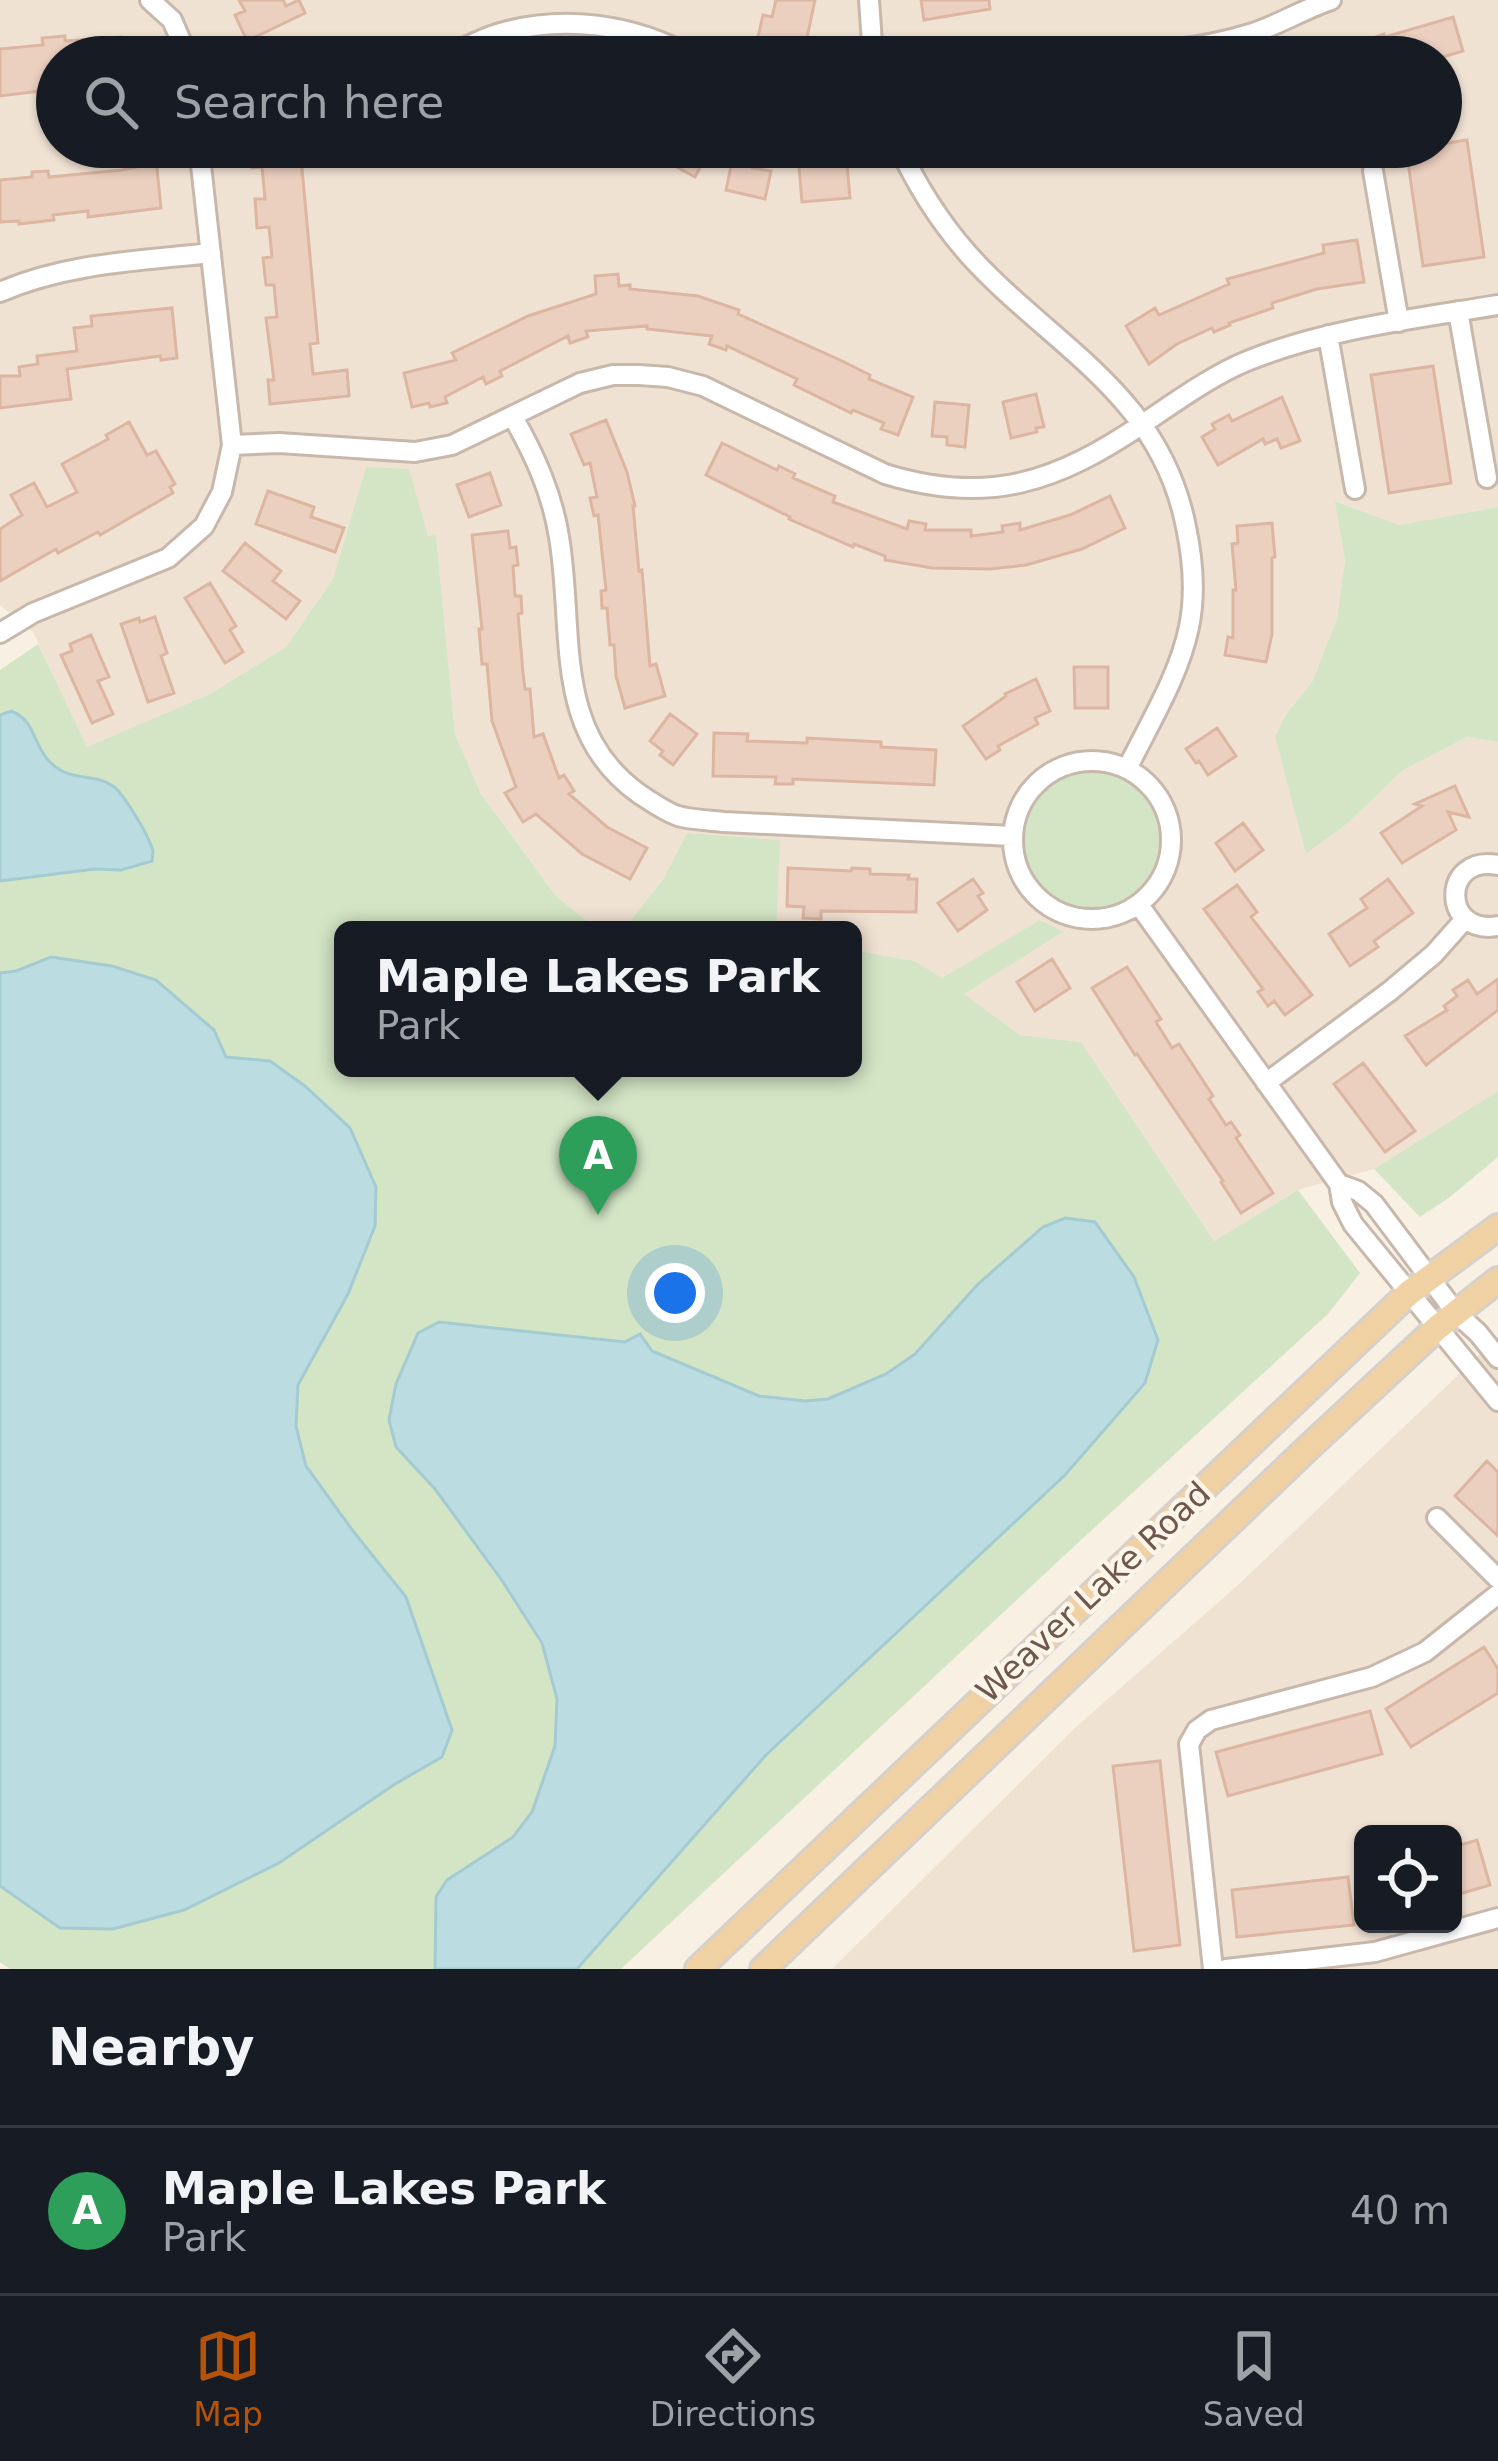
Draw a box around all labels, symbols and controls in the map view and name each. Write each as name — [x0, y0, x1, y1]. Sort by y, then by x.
search box — [36, 36, 1462, 168]
icon: search — [78, 69, 144, 135]
text: Search here — [174, 76, 444, 129]
popup — [334, 921, 862, 1077]
text: Maple Lakes Park — [376, 950, 820, 1003]
text: Park — [376, 1003, 460, 1048]
pin: A — [559, 1116, 637, 1215]
your location — [645, 1263, 705, 1323]
street label: Weaver Lake Road — [968, 1474, 1218, 1710]
map controls — [1354, 1825, 1462, 1933]
button: locate — [1354, 1825, 1462, 1933]
text: Nearby — [48, 2018, 255, 2077]
text: Maple Lakes Park — [162, 2162, 606, 2215]
text: A — [72, 2188, 102, 2233]
text: 40 m — [1350, 2188, 1450, 2233]
text: Park — [162, 2215, 246, 2260]
tab: Map — [193, 2323, 263, 2434]
tab: Directions — [650, 2323, 816, 2434]
tab: Saved — [1203, 2323, 1305, 2434]

